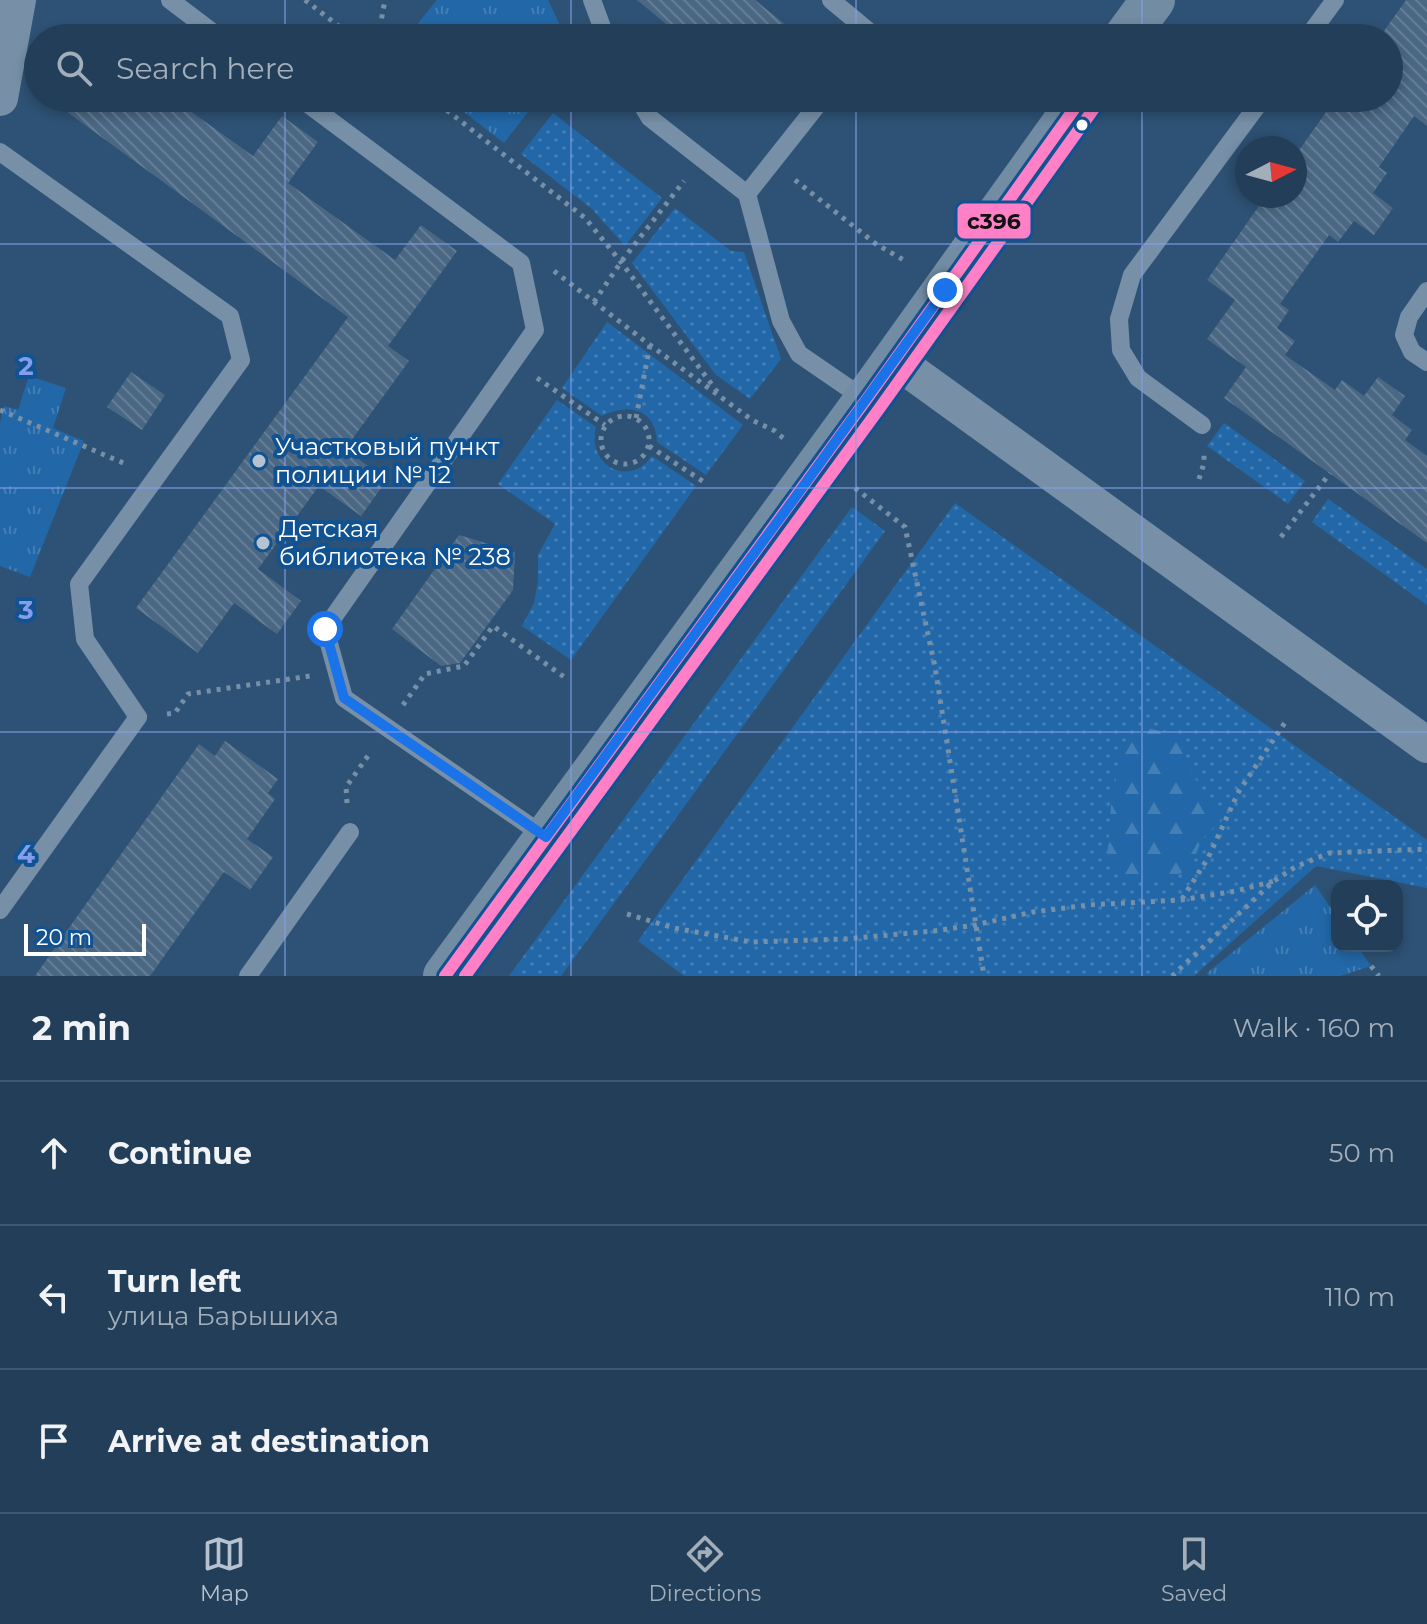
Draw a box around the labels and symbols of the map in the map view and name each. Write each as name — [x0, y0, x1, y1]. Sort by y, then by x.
unlabelled marker — [1074, 117, 1090, 133]
north arrow — [1235, 136, 1307, 208]
line badge: с396 — [956, 202, 1032, 240]
text: с396 — [967, 208, 1021, 235]
route end — [927, 272, 963, 308]
text: 2 — [18, 350, 34, 382]
place label: Участковый пункт полиции № 12 — [275, 432, 500, 489]
marker: Участковый пункт полиции № 12 — [250, 452, 268, 470]
place label: Детская библиотека № 238 — [279, 514, 511, 571]
marker: Детская библиотека № 238 — [254, 534, 272, 552]
text: 3 — [17, 594, 34, 626]
route start — [307, 611, 343, 647]
text: 4 — [17, 838, 35, 870]
scale bar — [24, 920, 146, 956]

